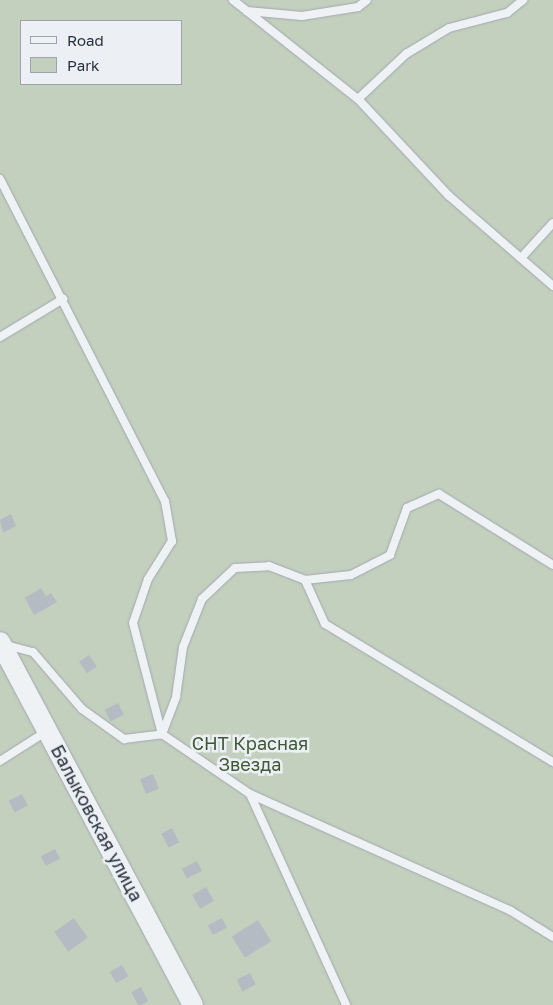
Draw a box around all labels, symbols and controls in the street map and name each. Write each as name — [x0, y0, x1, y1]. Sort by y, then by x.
legend — [20, 20, 182, 85]
text: Road — [67, 31, 104, 49]
text: Park — [67, 56, 99, 74]
park label: СНТ Красная Звезда — [192, 733, 308, 776]
street label: Балыковская улица — [47, 741, 147, 905]

